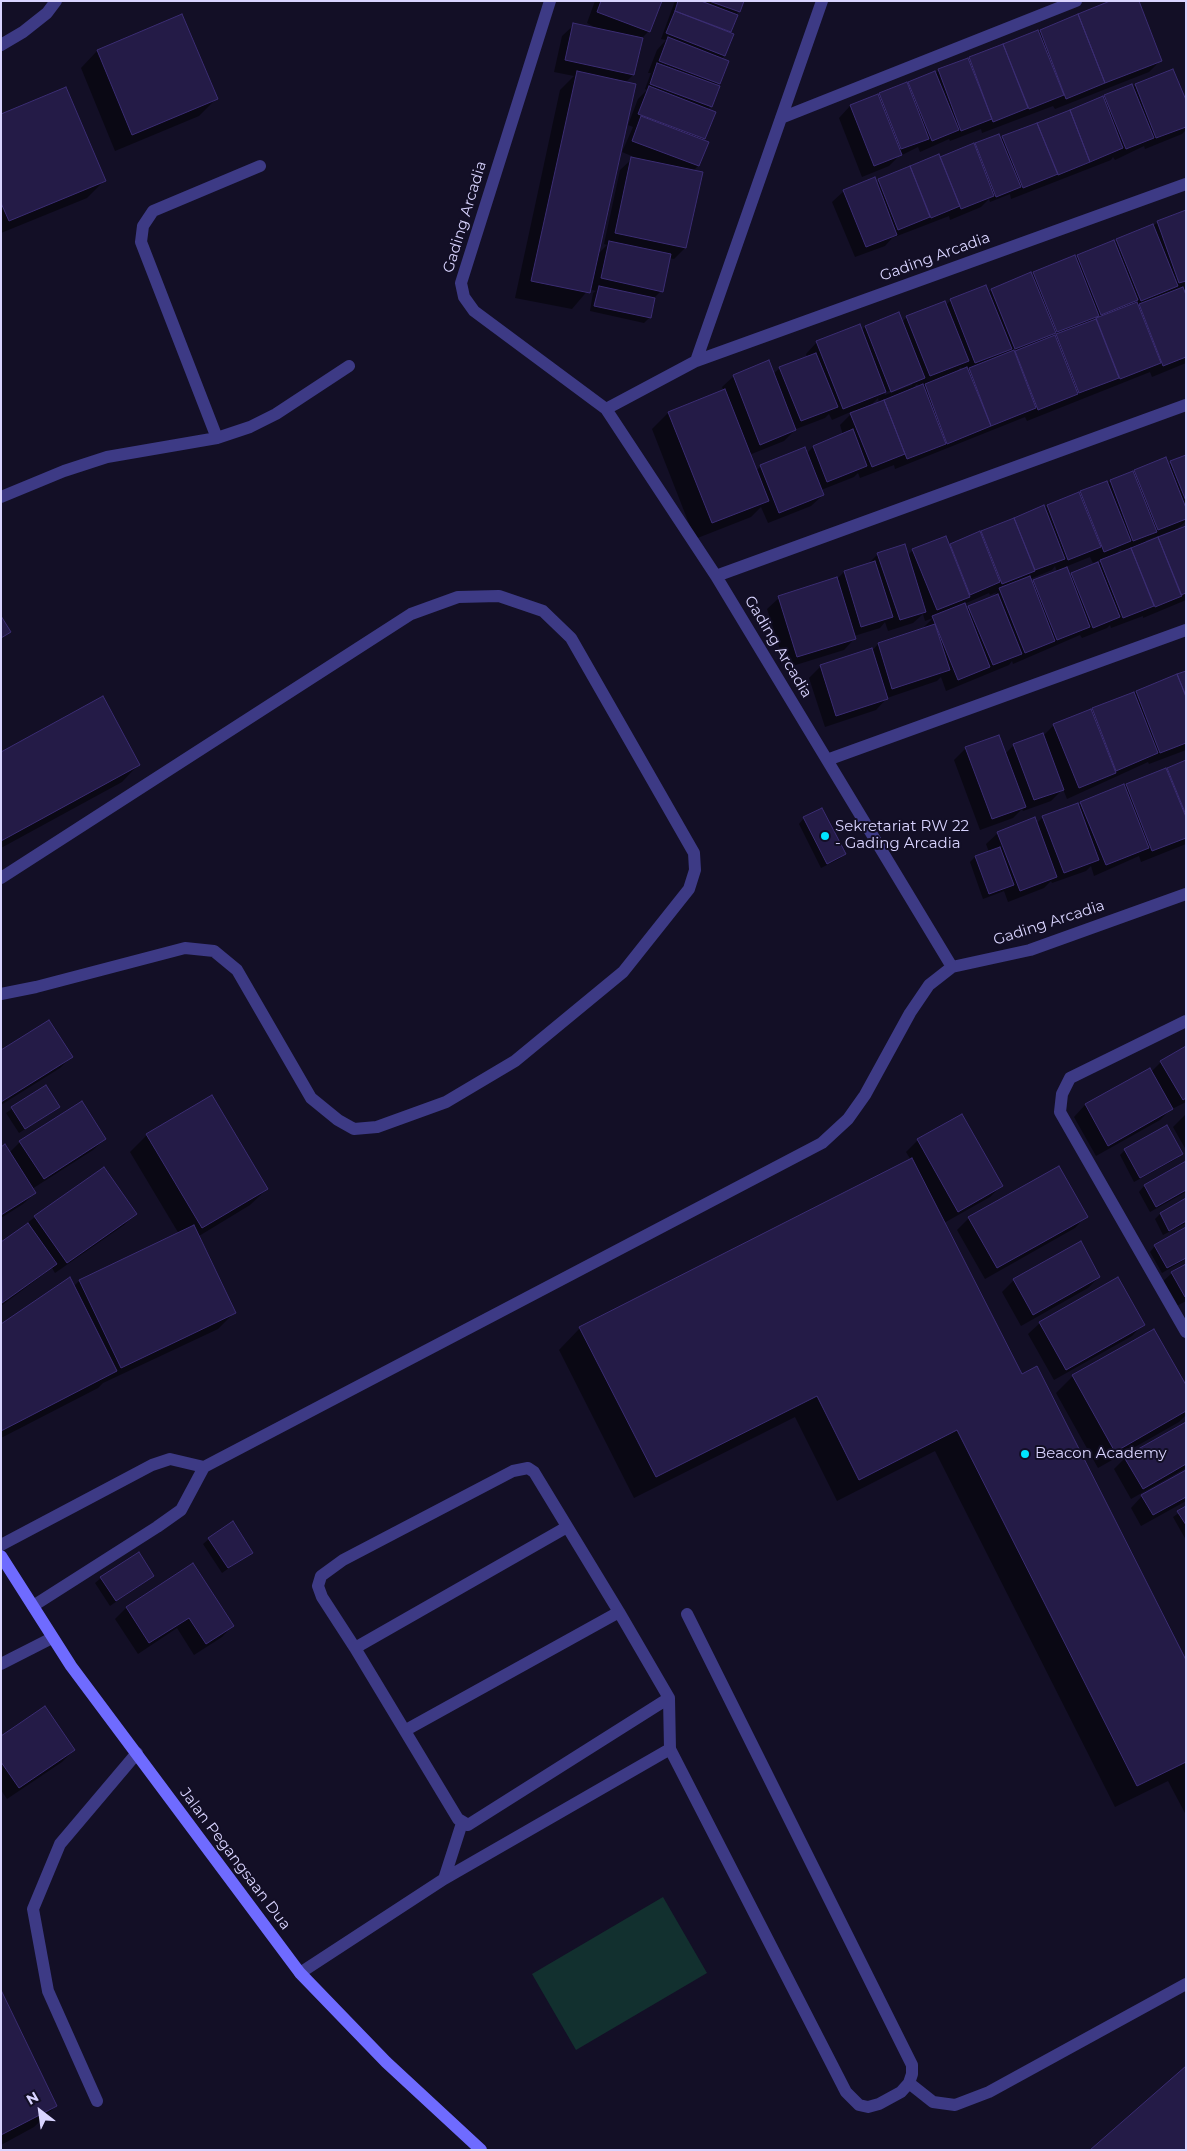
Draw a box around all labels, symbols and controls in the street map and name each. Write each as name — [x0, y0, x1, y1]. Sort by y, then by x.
street label: Gading Arcadia — [439, 159, 491, 275]
street label: Gading Arcadia — [877, 229, 993, 285]
street label: Gading Arcadia — [740, 593, 816, 701]
place label: Sekretariat RW 22 - Gading Arcadia — [835, 818, 969, 853]
marker: Sekretariat RW 22 - Gading Arcadia — [819, 830, 831, 842]
street label: Gading Arcadia — [991, 897, 1107, 949]
place label: Beacon Academy — [1035, 1445, 1167, 1463]
marker: Beacon Academy — [1019, 1448, 1031, 1460]
street label: Jalan Pegangsaan Dua — [176, 1785, 294, 1933]
north arrow — [15, 2086, 65, 2136]
text: N — [23, 2087, 42, 2109]

